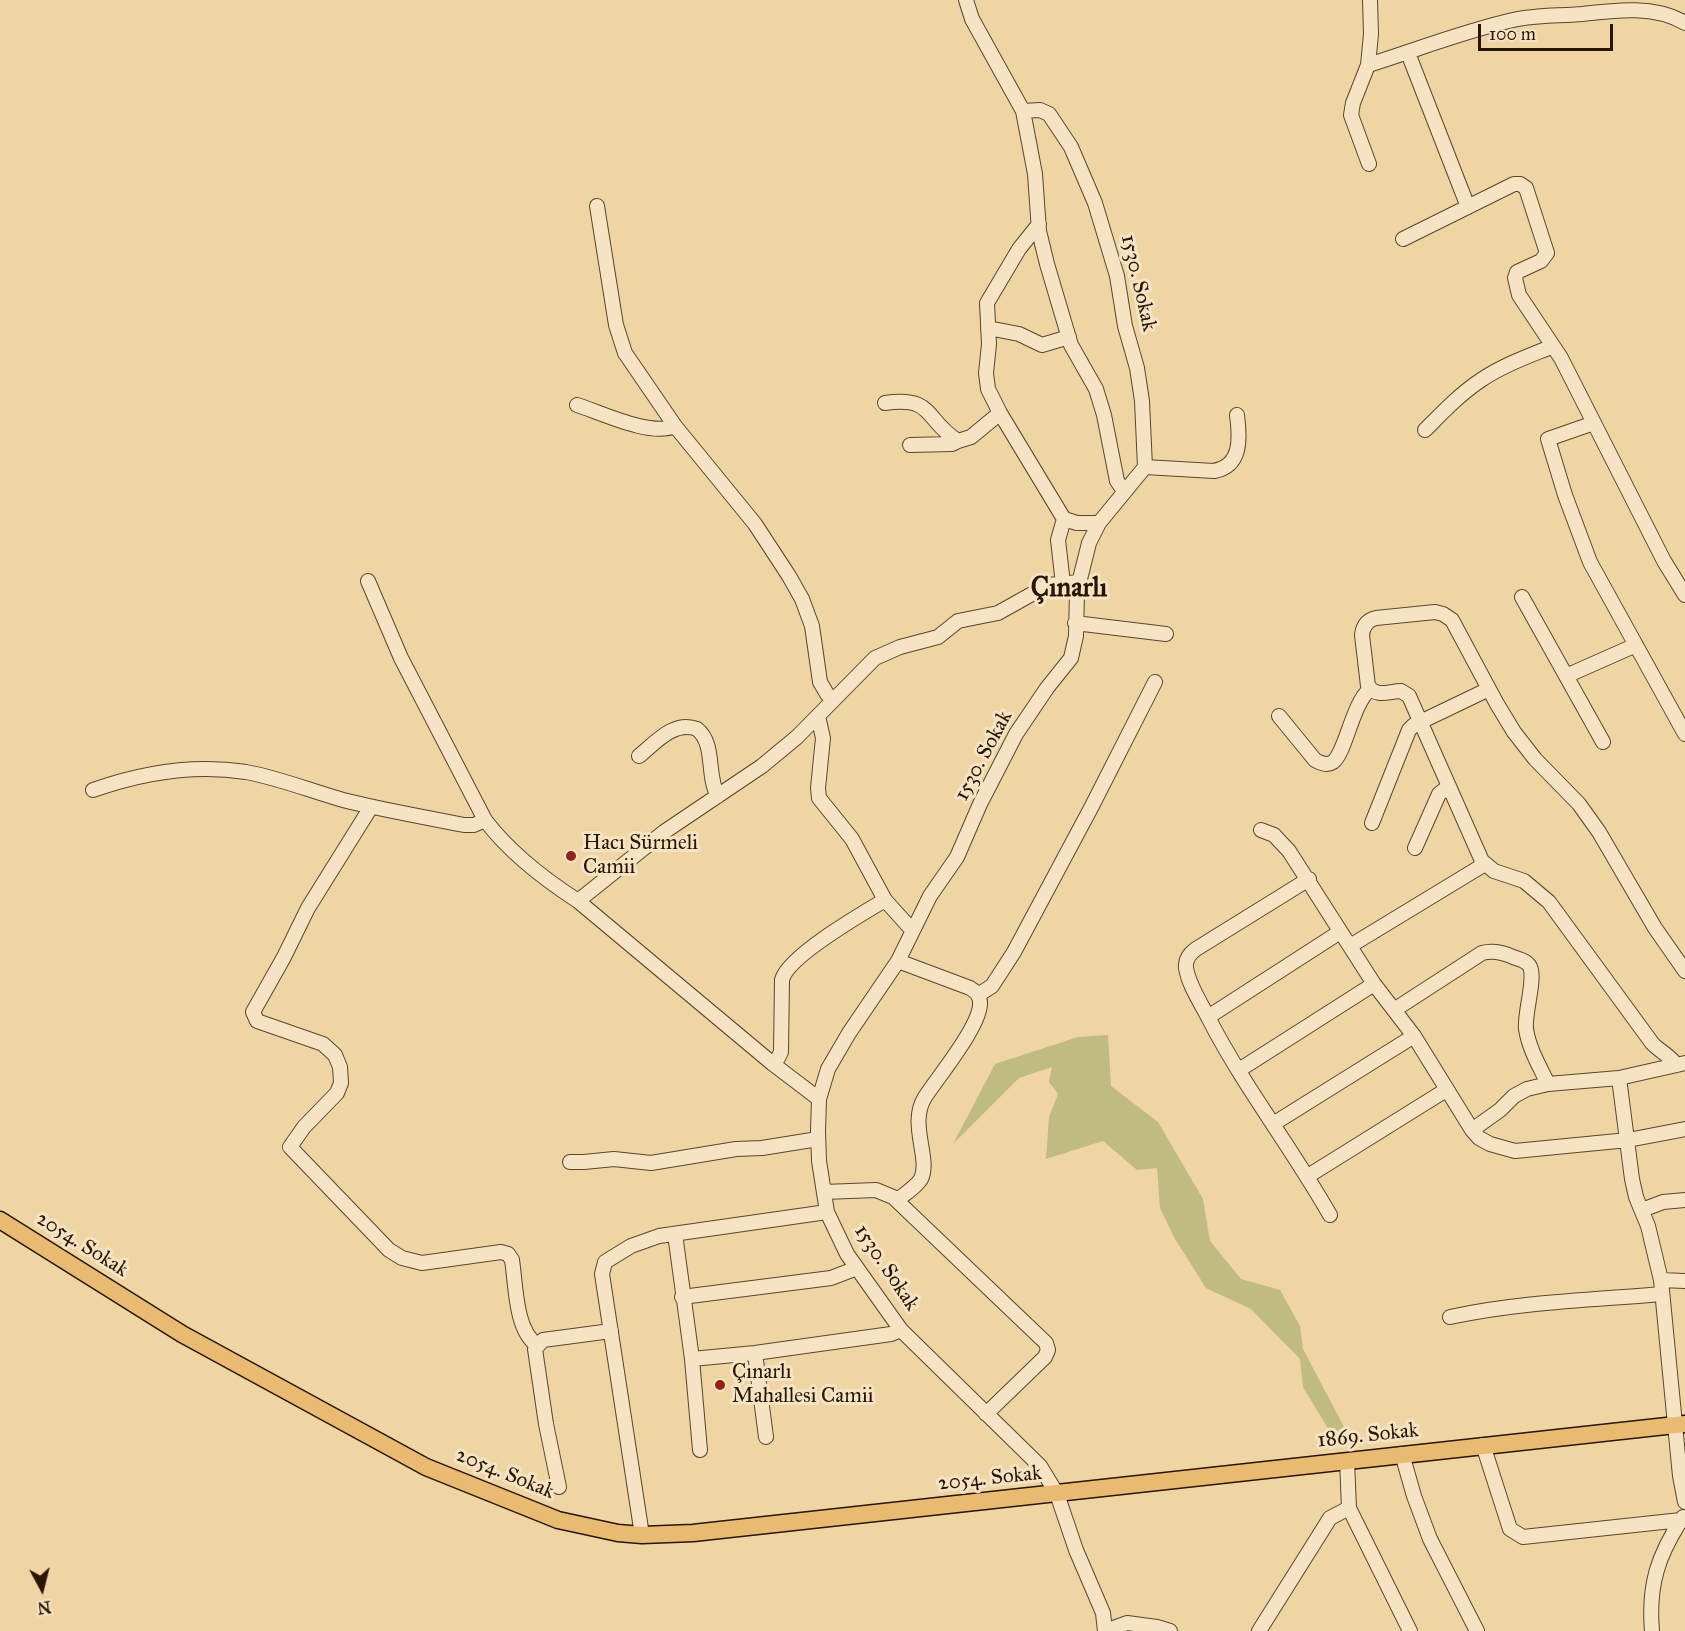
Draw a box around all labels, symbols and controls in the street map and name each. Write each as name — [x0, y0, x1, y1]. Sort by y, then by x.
scale bar — [1481, 12, 1616, 50]
text: 100 m — [1489, 23, 1536, 45]
street label: 1530. Sokak — [1115, 232, 1161, 334]
district label: Çınarlı — [1031, 573, 1107, 605]
street label: 1530. Sokak — [950, 707, 1018, 805]
place label: Hacı Sürmeli Camii — [583, 831, 698, 881]
marker: Hacı Sürmeli Camii — [564, 849, 578, 863]
street label: 2054. Sokak — [31, 1207, 133, 1283]
street label: 1530. Sokak — [848, 1220, 924, 1316]
place label: Çınarlı Mahallesi Camii — [732, 1360, 873, 1410]
marker: Çınarlı Mahallesi Camii — [713, 1378, 727, 1392]
street label: 1869. Sokak — [1316, 1418, 1420, 1454]
street label: 2054. Sokak — [452, 1443, 558, 1505]
street label: 2054. Sokak — [937, 1461, 1043, 1497]
north arrow — [12, 1559, 72, 1619]
text: N — [36, 1597, 52, 1618]

